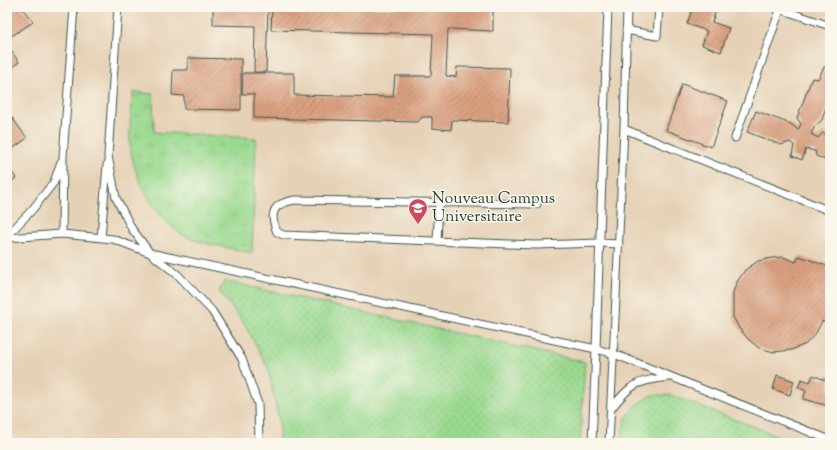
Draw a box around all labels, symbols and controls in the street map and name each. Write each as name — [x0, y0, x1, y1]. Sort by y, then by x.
place label: Nouveau Campus Universitaire — [432, 188, 555, 229]
school or university icon: Nouveau Campus Universitaire — [407, 197, 429, 225]

